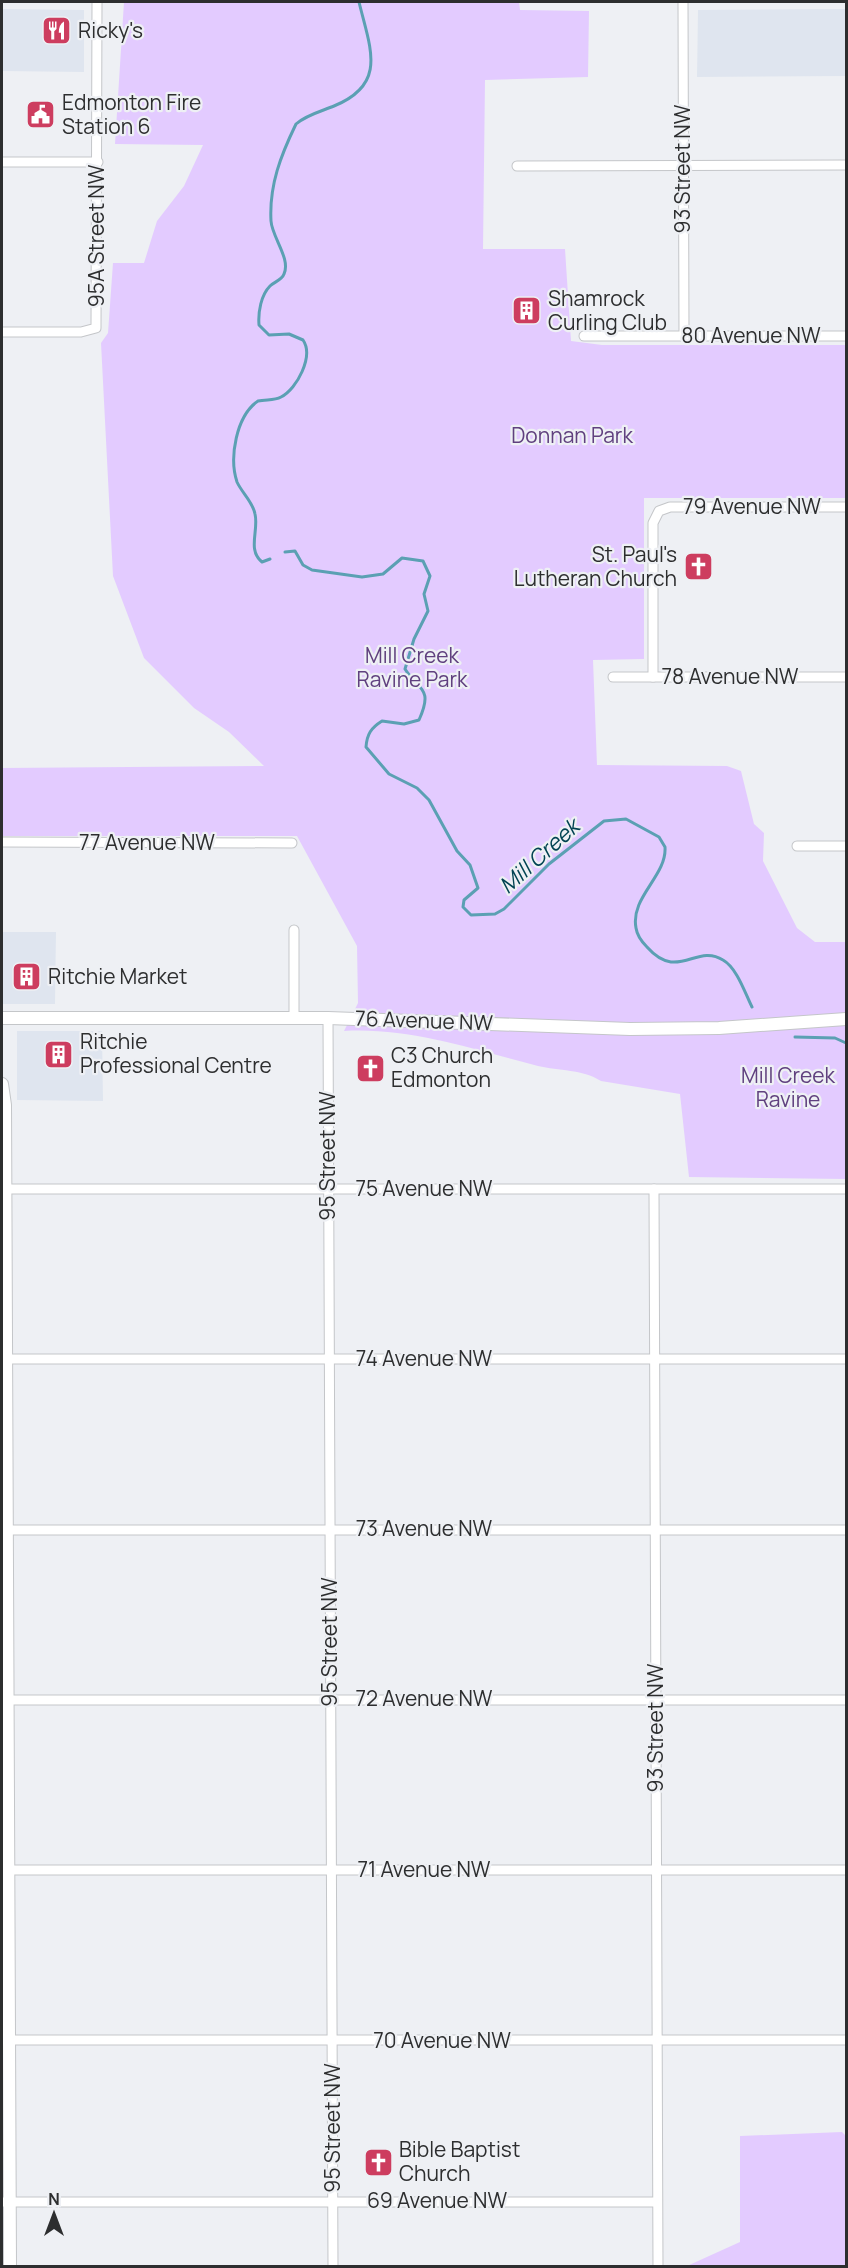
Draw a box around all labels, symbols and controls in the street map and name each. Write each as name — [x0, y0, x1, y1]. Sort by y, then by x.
restaurant icon: Ricky's — [41, 15, 73, 47]
place label: Ricky's — [78, 16, 143, 44]
place label: Edmonton Fire Station 6 — [62, 88, 201, 140]
public building icon: Edmonton Fire Station 6 — [25, 99, 57, 131]
street label: 93 Street NW — [668, 104, 696, 233]
street label: 95A Street NW — [82, 164, 110, 307]
place label: Shamrock Curling Club — [548, 284, 667, 336]
building icon: Shamrock Curling Club — [511, 295, 543, 327]
street label: 80 Avenue NW — [681, 321, 821, 349]
park label: Donnan Park — [511, 421, 633, 449]
street label: 79 Avenue NW — [683, 492, 821, 520]
place label: St. Paul's Lutheran Church — [514, 540, 677, 592]
church icon: St. Paul's Lutheran Church — [682, 551, 714, 583]
park label: Mill Creek Ravine Park — [357, 641, 468, 693]
street label: 78 Avenue NW — [661, 662, 799, 690]
water label: Mill Creek — [492, 810, 588, 900]
street label: 77 Avenue NW — [79, 828, 215, 856]
building icon: Ritchie Market — [11, 961, 43, 993]
place label: Ritchie Market — [48, 962, 187, 990]
street label: 76 Avenue NW — [355, 1004, 494, 1036]
place label: Ritchie Professional Centre — [80, 1027, 272, 1079]
building icon: Ritchie Professional Centre — [43, 1038, 75, 1070]
place label: C3 Church Edmonton — [391, 1041, 493, 1093]
church icon: C3 Church Edmonton — [354, 1052, 386, 1084]
park label: Mill Creek Ravine — [741, 1061, 836, 1113]
street label: 95 Street NW — [313, 1091, 341, 1221]
street label: 75 Avenue NW — [356, 1174, 493, 1202]
street label: 74 Avenue NW — [356, 1344, 493, 1372]
street label: 73 Avenue NW — [356, 1514, 493, 1542]
street label: 95 Street NW — [315, 1577, 343, 1707]
street label: 93 Street NW — [641, 1663, 669, 1792]
street label: 72 Avenue NW — [356, 1684, 493, 1712]
street label: 71 Avenue NW — [357, 1855, 491, 1883]
street label: 70 Avenue NW — [373, 2026, 511, 2054]
street label: 95 Street NW — [318, 2063, 346, 2193]
place label: Bible Baptist Church — [399, 2135, 520, 2187]
church icon: Bible Baptist Church — [362, 2146, 394, 2178]
north arrow — [24, 2184, 84, 2244]
street label: 69 Avenue NW — [367, 2186, 507, 2214]
text: N — [48, 2188, 60, 2210]

